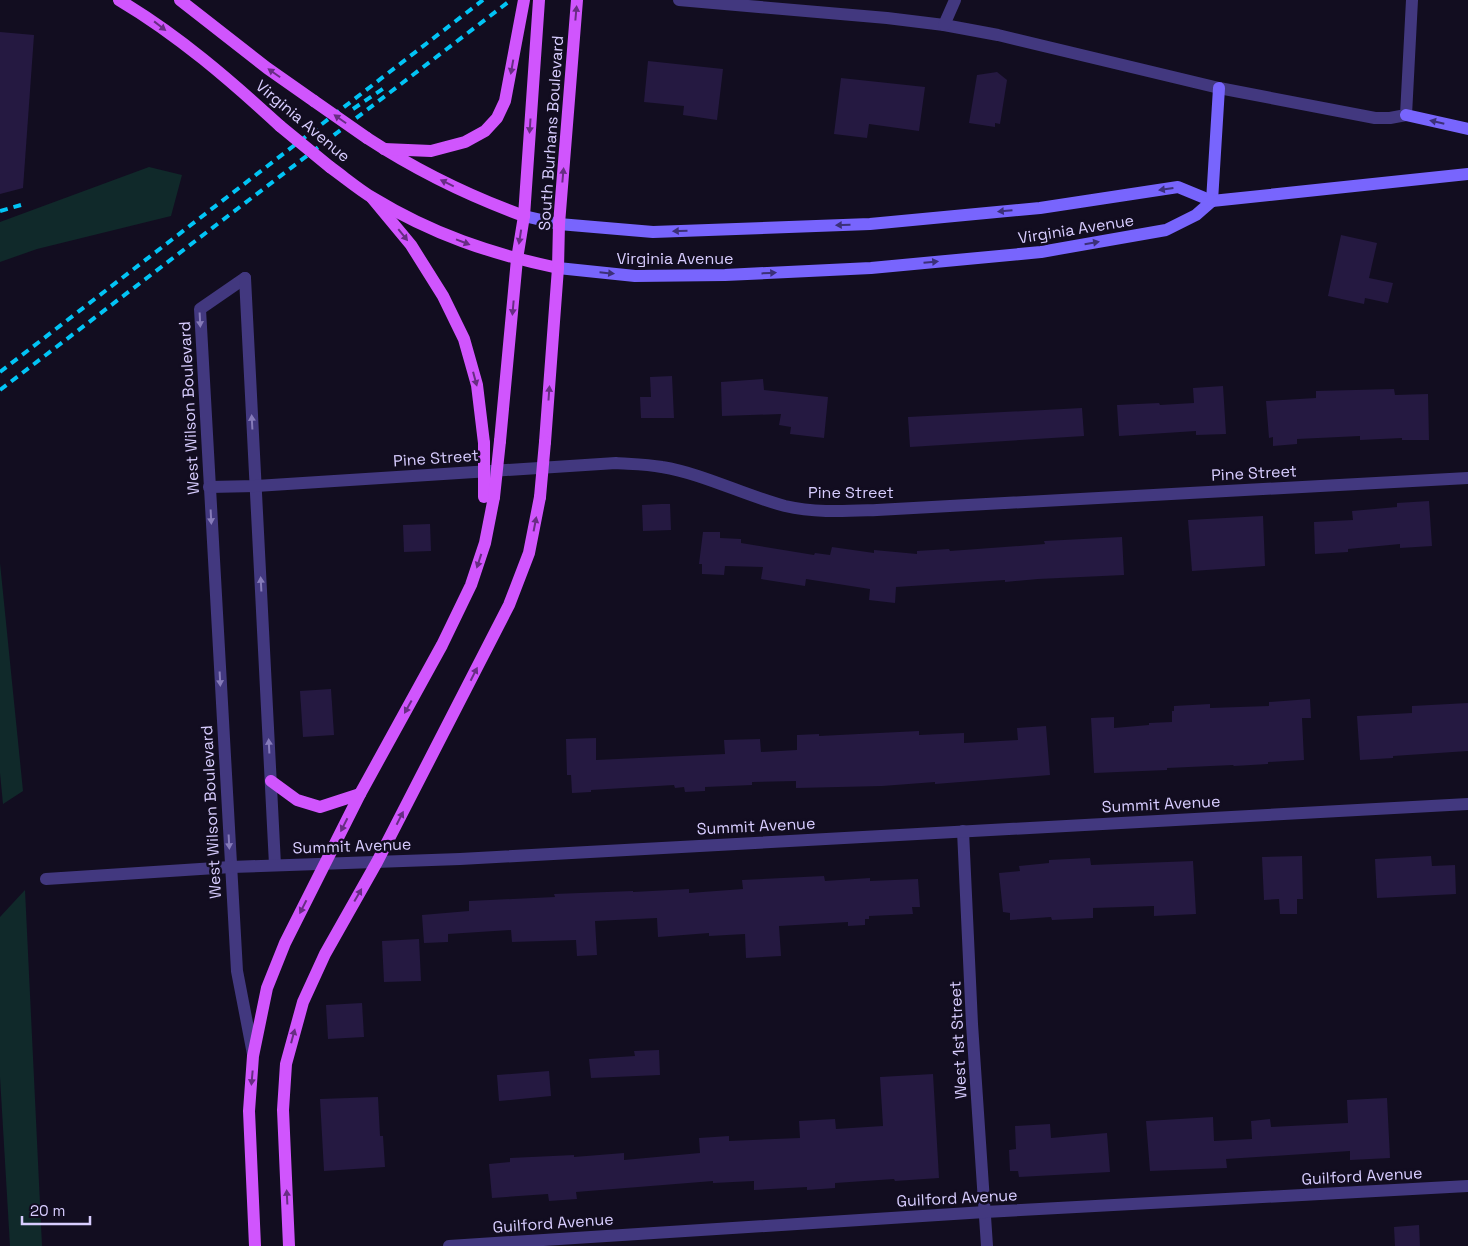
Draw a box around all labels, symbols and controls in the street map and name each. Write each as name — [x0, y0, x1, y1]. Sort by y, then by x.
one-way arrow — [573, 5, 581, 21]
one-way arrow — [154, 21, 167, 32]
street label: South Burhans Boulevard — [534, 35, 568, 231]
one-way arrow — [507, 59, 515, 75]
one-way arrow — [267, 68, 281, 78]
street label: Virginia Avenue — [251, 75, 355, 167]
one-way arrow — [333, 114, 347, 124]
one-way arrow — [526, 118, 534, 134]
one-way arrow — [1429, 118, 1444, 126]
one-way arrow — [559, 167, 567, 183]
one-way arrow — [440, 178, 454, 186]
one-way arrow — [1157, 185, 1173, 193]
one-way arrow — [996, 208, 1012, 216]
street label: Virginia Avenue — [1017, 209, 1135, 249]
one-way arrow — [834, 221, 850, 229]
one-way arrow — [672, 227, 688, 235]
one-way arrow — [397, 229, 408, 242]
one-way arrow — [516, 230, 524, 246]
one-way arrow — [456, 238, 470, 246]
one-way arrow — [1085, 239, 1101, 247]
street label: Virginia Avenue — [616, 248, 734, 269]
one-way arrow — [923, 258, 939, 266]
one-way arrow — [761, 268, 777, 276]
one-way arrow — [599, 269, 615, 277]
one-way arrow — [508, 300, 516, 316]
one-way arrow — [197, 312, 205, 328]
street label: West Wilson Boulevard — [174, 321, 204, 495]
one-way arrow — [471, 372, 479, 387]
one-way arrow — [545, 385, 553, 401]
one-way arrow — [248, 414, 256, 430]
street label: Pine Street — [392, 445, 480, 471]
street label: Pine Street — [1211, 460, 1297, 486]
street label: Pine Street — [808, 482, 894, 503]
one-way arrow — [207, 510, 215, 526]
one-way arrow — [531, 517, 539, 532]
one-way arrow — [474, 554, 482, 569]
one-way arrow — [256, 576, 264, 592]
one-way arrow — [470, 667, 478, 681]
one-way arrow — [217, 672, 225, 688]
one-way arrow — [403, 700, 412, 714]
street label: West Wilson Boulevard — [196, 725, 226, 899]
one-way arrow — [265, 738, 273, 754]
street label: Summit Avenue — [1101, 790, 1221, 818]
one-way arrow — [396, 811, 404, 826]
street label: Summit Avenue — [696, 812, 816, 840]
one-way arrow — [340, 818, 348, 833]
street label: Summit Avenue — [292, 833, 412, 859]
one-way arrow — [226, 834, 234, 850]
one-way arrow — [354, 889, 363, 902]
one-way arrow — [299, 900, 307, 914]
street label: West 1st Street — [944, 980, 972, 1100]
one-way arrow — [290, 1028, 298, 1043]
one-way arrow — [247, 1070, 255, 1086]
street label: Guilford Avenue — [1301, 1162, 1423, 1190]
street label: Guilford Avenue — [896, 1184, 1018, 1212]
one-way arrow — [282, 1189, 290, 1205]
scale bar — [22, 1194, 90, 1226]
text: 20 m — [30, 1201, 65, 1220]
street label: Guilford Avenue — [492, 1208, 614, 1238]

